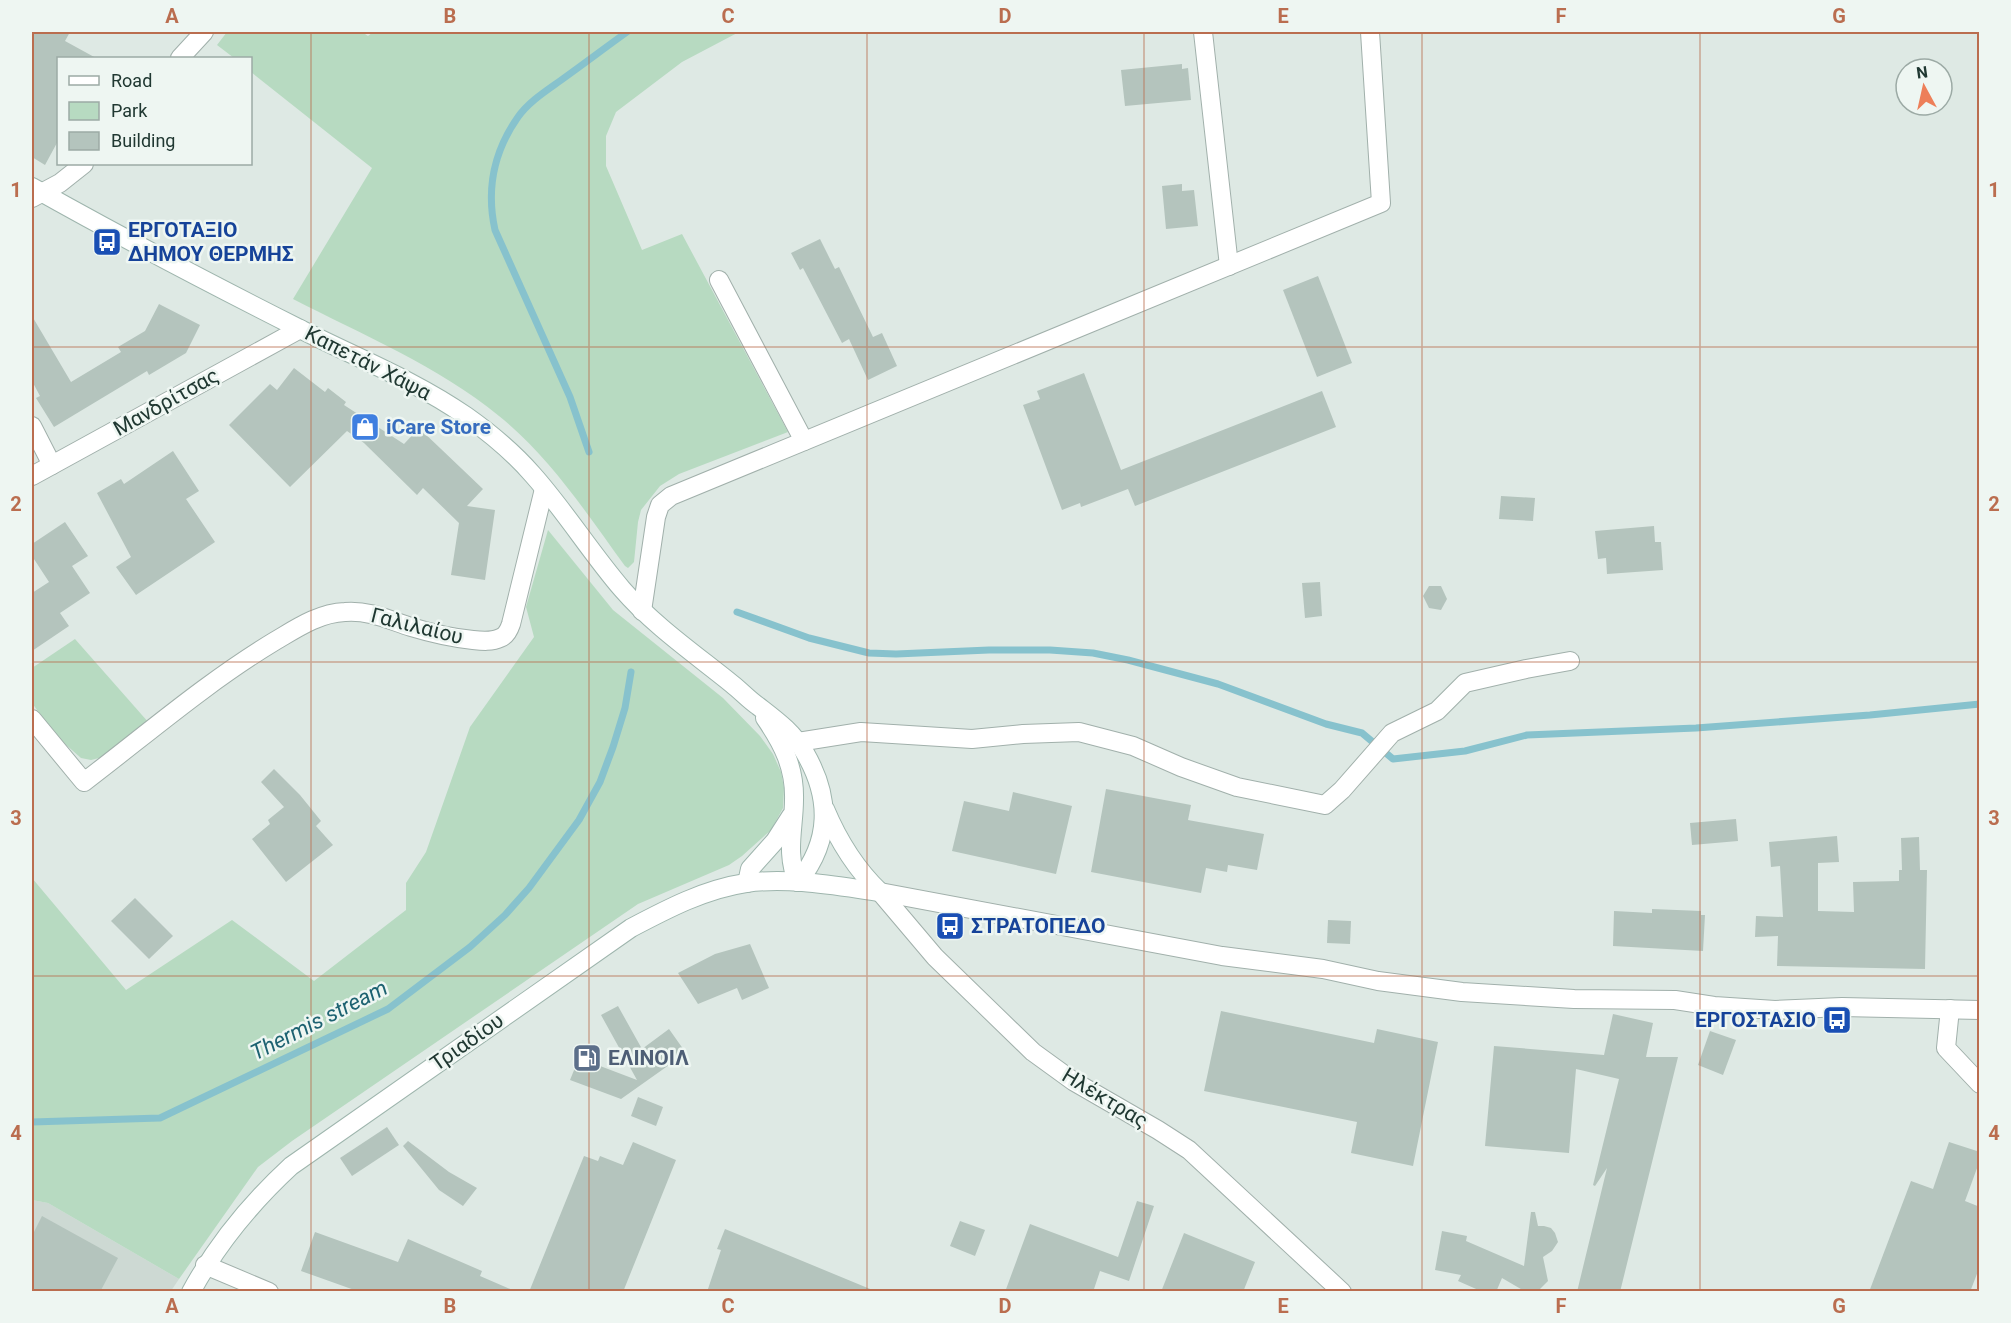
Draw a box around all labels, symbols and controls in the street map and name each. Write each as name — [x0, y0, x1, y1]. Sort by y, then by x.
text: A — [165, 4, 179, 28]
text: B — [444, 4, 456, 28]
text: C — [721, 4, 735, 28]
text: D — [999, 4, 1012, 28]
text: E — [1277, 4, 1289, 28]
text: F — [1556, 4, 1567, 28]
text: G — [1832, 4, 1846, 28]
legend — [57, 57, 252, 165]
north arrow — [1894, 57, 1954, 117]
text: N — [1915, 62, 1929, 83]
text: Road — [111, 70, 152, 91]
text: Park — [111, 100, 148, 121]
text: Building — [111, 130, 175, 151]
text: 1 — [10, 178, 22, 202]
text: 1 — [1988, 178, 2000, 202]
place label: ΕΡΓΟΤΑΞΙΟ ΔΗΜΟΥ ΘΕΡΜΗΣ — [128, 218, 294, 266]
bus stop icon: ΕΡΓΟΤΑΞΙΟ ΔΗΜΟΥ ΘΕΡΜΗΣ — [91, 226, 123, 258]
street label: Καπετάν Χάψα — [301, 321, 435, 405]
street label: Μανδρίτσας — [109, 363, 223, 441]
shop icon: iCare Store — [349, 411, 381, 443]
place label: iCare Store — [386, 415, 491, 439]
text: 2 — [10, 492, 22, 516]
text: 2 — [1988, 492, 2000, 516]
street label: Γαλιλαίου — [368, 603, 466, 649]
text: 3 — [10, 806, 22, 830]
text: 3 — [1988, 806, 2000, 830]
bus stop icon: ΣΤΡΑΤΟΠΕΔΟ — [934, 910, 966, 942]
place label: ΣΤΡΑΤΟΠΕΔΟ — [971, 914, 1105, 938]
water label: Thermis stream — [246, 975, 392, 1065]
bus stop icon: ΕΡΓΟΣΤΑΣΙΟ — [1821, 1004, 1853, 1036]
street label: Τριαδίου — [426, 1008, 508, 1076]
place label: ΕΡΓΟΣΤΑΣΙΟ — [1695, 1008, 1816, 1032]
fuel station icon: ΕΛΙΝΟΙΛ — [571, 1042, 603, 1074]
place label: ΕΛΙΝΟΙΛ — [608, 1046, 689, 1070]
street label: Ηλέκτρας — [1058, 1063, 1152, 1133]
text: 4 — [10, 1121, 22, 1145]
text: 4 — [1988, 1121, 2000, 1145]
text: A — [165, 1294, 179, 1318]
text: B — [444, 1294, 456, 1318]
text: C — [721, 1294, 735, 1318]
text: D — [999, 1294, 1012, 1318]
text: E — [1277, 1294, 1289, 1318]
text: F — [1556, 1294, 1567, 1318]
text: G — [1832, 1294, 1846, 1318]

